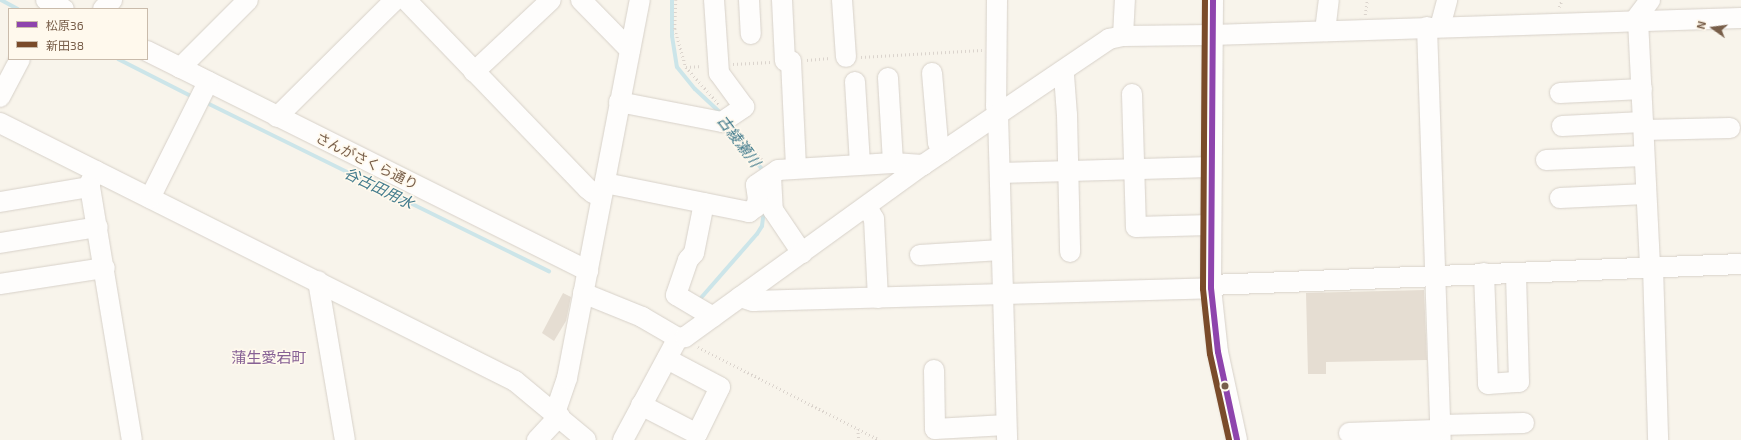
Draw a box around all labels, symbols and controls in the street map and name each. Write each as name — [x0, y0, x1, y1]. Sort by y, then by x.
legend — [8, 8, 148, 60]
north arrow — [1693, 8, 1733, 48]
text: 松原36 — [46, 18, 84, 32]
text: N — [1694, 20, 1708, 30]
text: 新田38 — [46, 38, 84, 52]
water label: 古綾瀬川 — [714, 112, 764, 170]
street label: さんがさくら通り — [313, 129, 421, 193]
water label: 谷古田用水 — [341, 163, 417, 213]
district label: 蒲生愛宕町 — [232, 349, 306, 367]
unlabelled marker — [1220, 381, 1230, 391]

